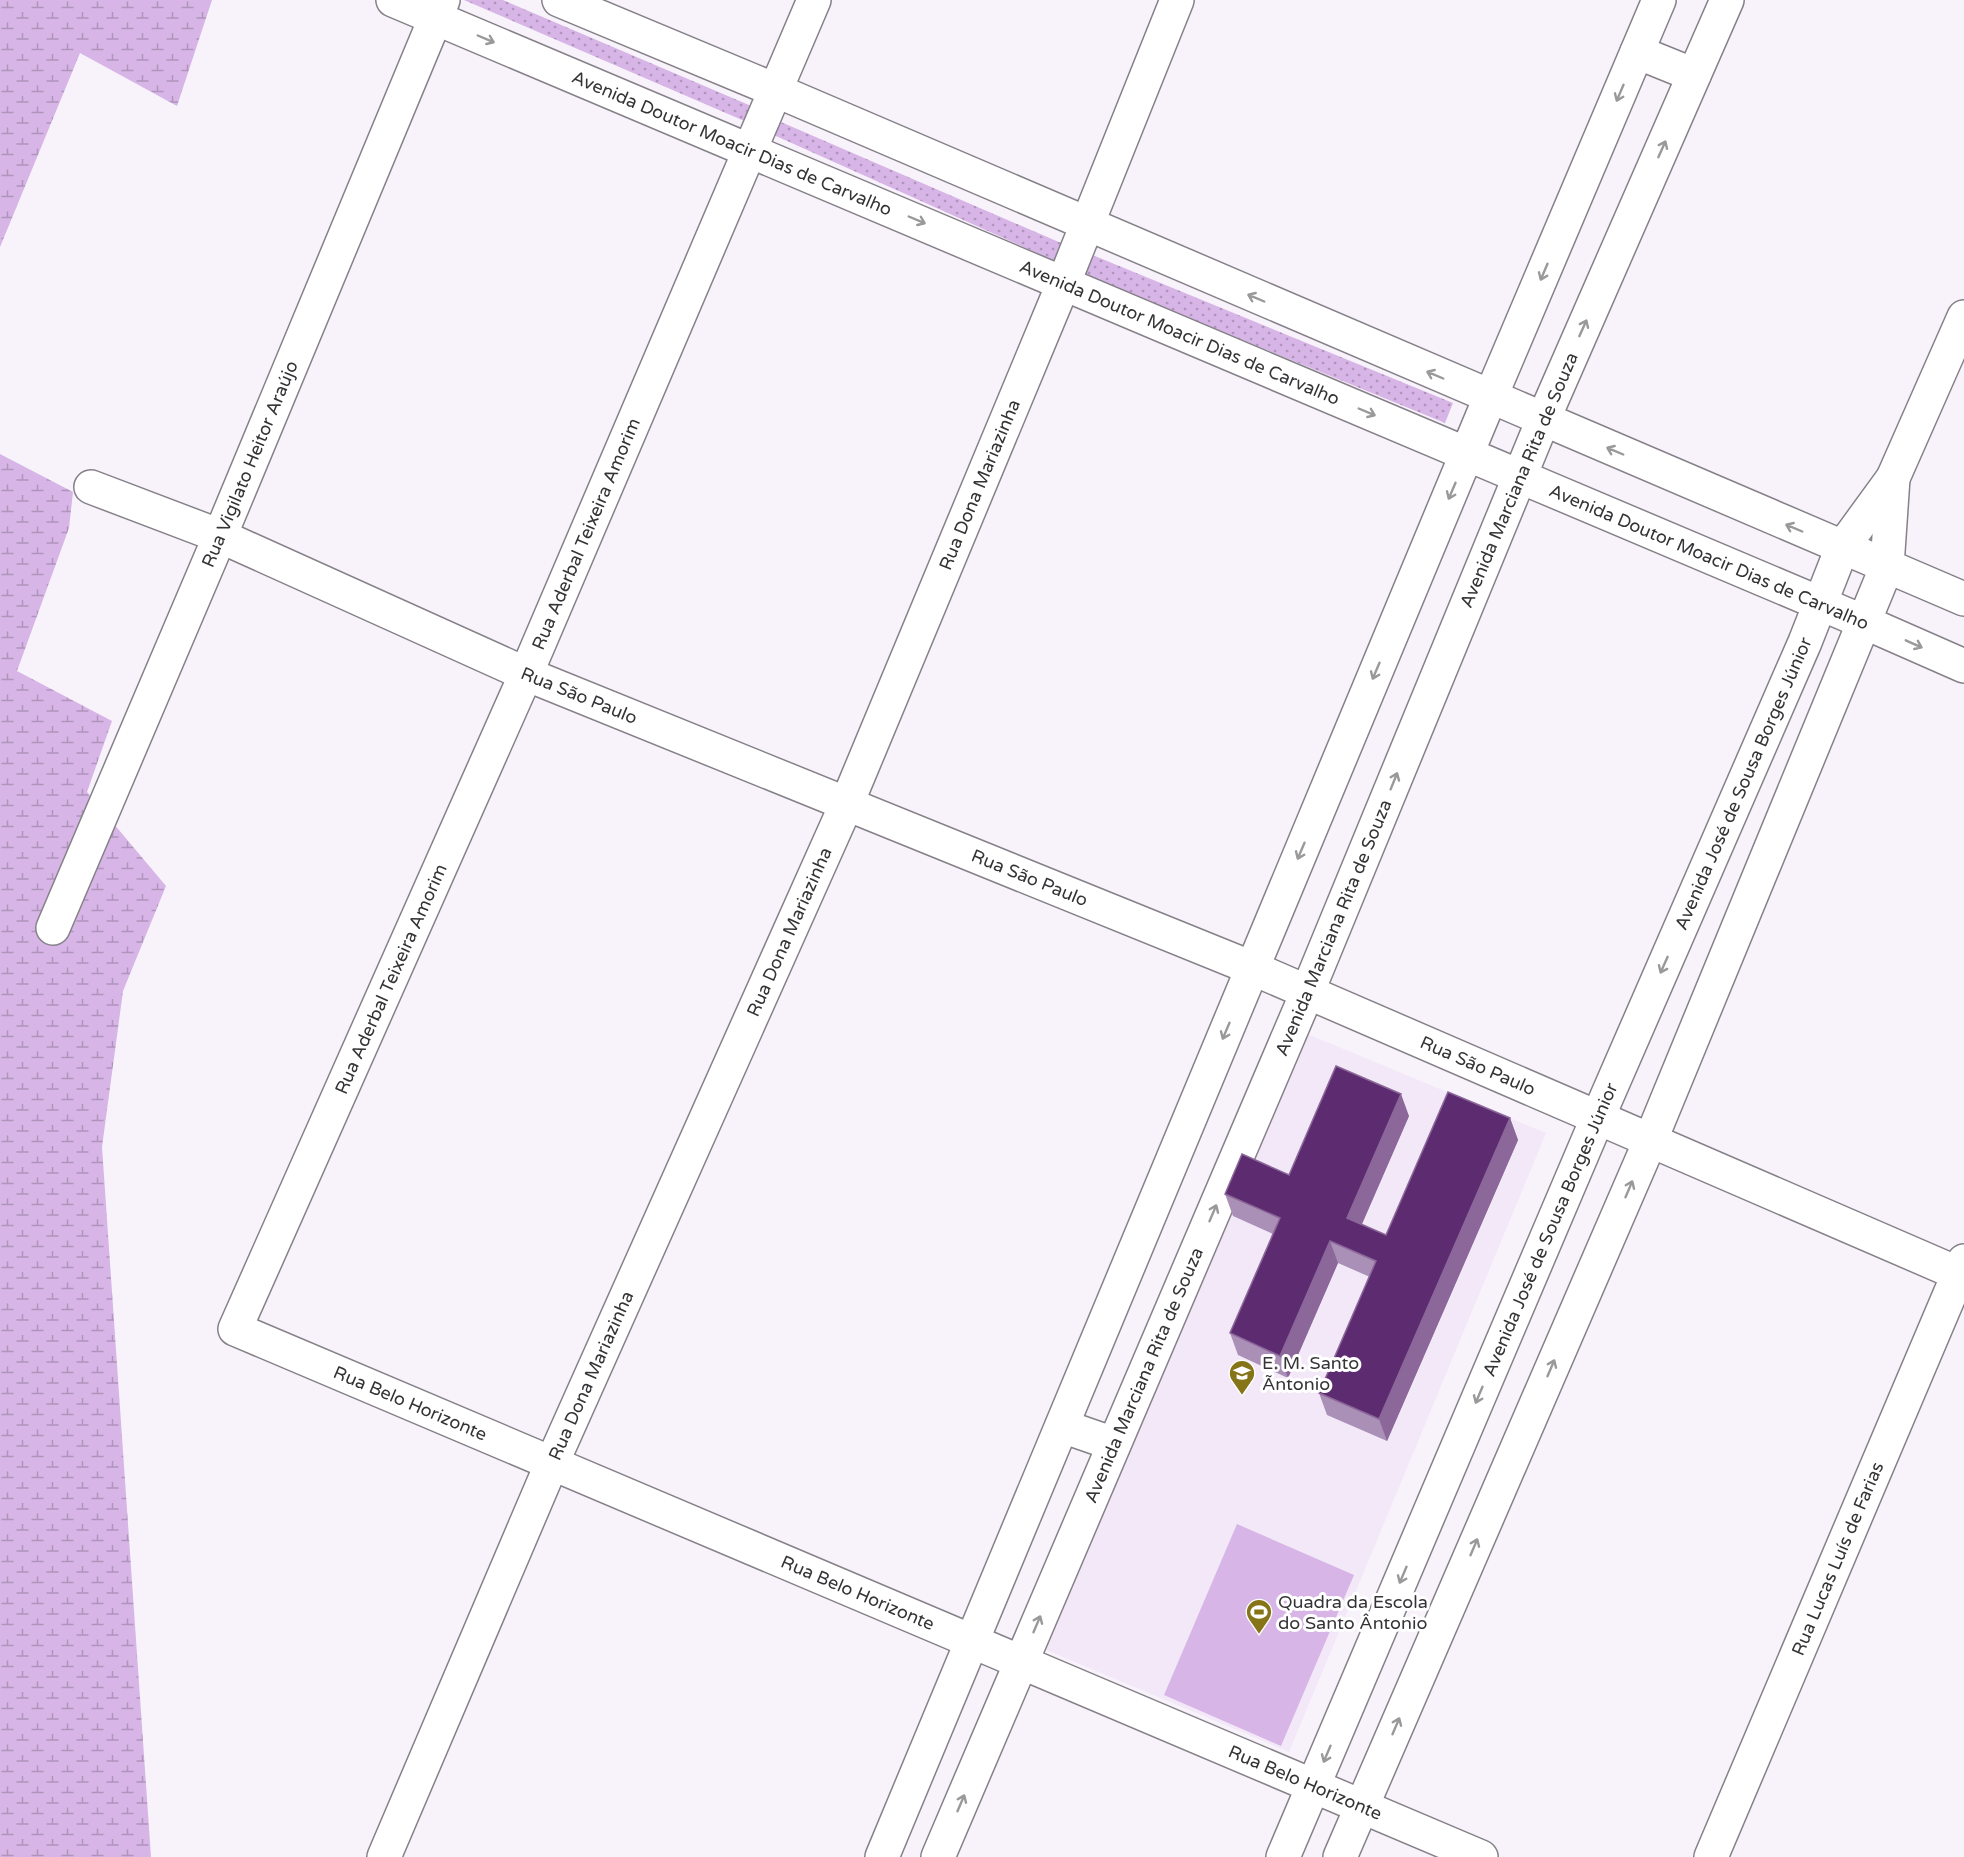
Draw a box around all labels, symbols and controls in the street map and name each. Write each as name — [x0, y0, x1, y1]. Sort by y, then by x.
one-way arrow — [476, 34, 494, 45]
street label: Avenida Doutor Moacir Dias de Carvalho — [569, 66, 895, 221]
one-way arrow — [1614, 83, 1625, 101]
one-way arrow — [1656, 141, 1668, 159]
one-way arrow — [907, 215, 926, 226]
street label: Avenida Doutor Moacir Dias de Carvalho — [1016, 255, 1343, 410]
one-way arrow — [1538, 262, 1549, 281]
one-way arrow — [1248, 291, 1266, 303]
one-way arrow — [1578, 319, 1589, 338]
street label: Avenida Marciana Rita de Souza — [1455, 349, 1583, 611]
street label: Rua Vigilato Heitor Araújo — [197, 357, 303, 571]
one-way arrow — [1427, 369, 1445, 380]
street label: Rua Dona Mariazinha — [934, 396, 1025, 573]
one-way arrow — [1357, 407, 1376, 418]
street label: Rua Aderbal Teixeira Amorim — [527, 415, 645, 653]
one-way arrow — [1606, 445, 1625, 456]
street label: Avenida Doutor Moacir Dias de Carvalho — [1546, 479, 1872, 635]
one-way arrow — [1446, 481, 1457, 500]
one-way arrow — [1786, 521, 1804, 533]
street label: Avenida José de Sousa Borges Júnior — [1670, 634, 1817, 933]
one-way arrow — [1905, 639, 1923, 651]
one-way arrow — [1370, 661, 1381, 680]
street label: Rua São Paulo — [518, 662, 641, 729]
one-way arrow — [1389, 773, 1400, 791]
street label: Avenida Marciana Rita de Souza — [1270, 796, 1396, 1059]
one-way arrow — [1295, 841, 1306, 860]
street label: Rua Dona Mariazinha — [742, 844, 837, 1020]
street label: Rua São Paulo — [968, 845, 1091, 911]
street label: Rua Aderbal Teixeira Amorim — [330, 860, 452, 1098]
one-way arrow — [1657, 956, 1669, 974]
one-way arrow — [1220, 1021, 1231, 1040]
street label: Rua São Paulo — [1417, 1031, 1539, 1100]
street label: Avenida José de Sousa Borges Júnior — [1478, 1079, 1623, 1380]
one-way arrow — [1624, 1181, 1635, 1199]
one-way arrow — [1208, 1204, 1219, 1222]
street label: Avenida Marciana Rita de Souza — [1080, 1244, 1208, 1506]
street label: Rua Dona Mariazinha — [544, 1288, 638, 1464]
place label: E. M. Santo Ãntonio — [1262, 1352, 1359, 1395]
school or university icon: E. M. Santo Ãntonio — [1227, 1358, 1257, 1396]
one-way arrow — [1546, 1360, 1557, 1378]
street label: Rua Belo Horizonte — [330, 1361, 490, 1446]
one-way arrow — [1473, 1386, 1484, 1404]
street label: Rua Lucas Luís de Farias — [1787, 1459, 1888, 1659]
one-way arrow — [1468, 1539, 1480, 1557]
street label: Rua Belo Horizonte — [778, 1551, 938, 1635]
one-way arrow — [1397, 1565, 1408, 1584]
place label: Quadra da Escola do Santo Ântonio — [1278, 1591, 1428, 1634]
sports icon: Quadra da Escola do Santo Ântonio — [1244, 1597, 1274, 1635]
one-way arrow — [1031, 1615, 1043, 1633]
one-way arrow — [1391, 1717, 1402, 1736]
street label: Rua Belo Horizonte — [1225, 1740, 1385, 1825]
one-way arrow — [1321, 1745, 1332, 1763]
one-way arrow — [956, 1794, 967, 1812]

